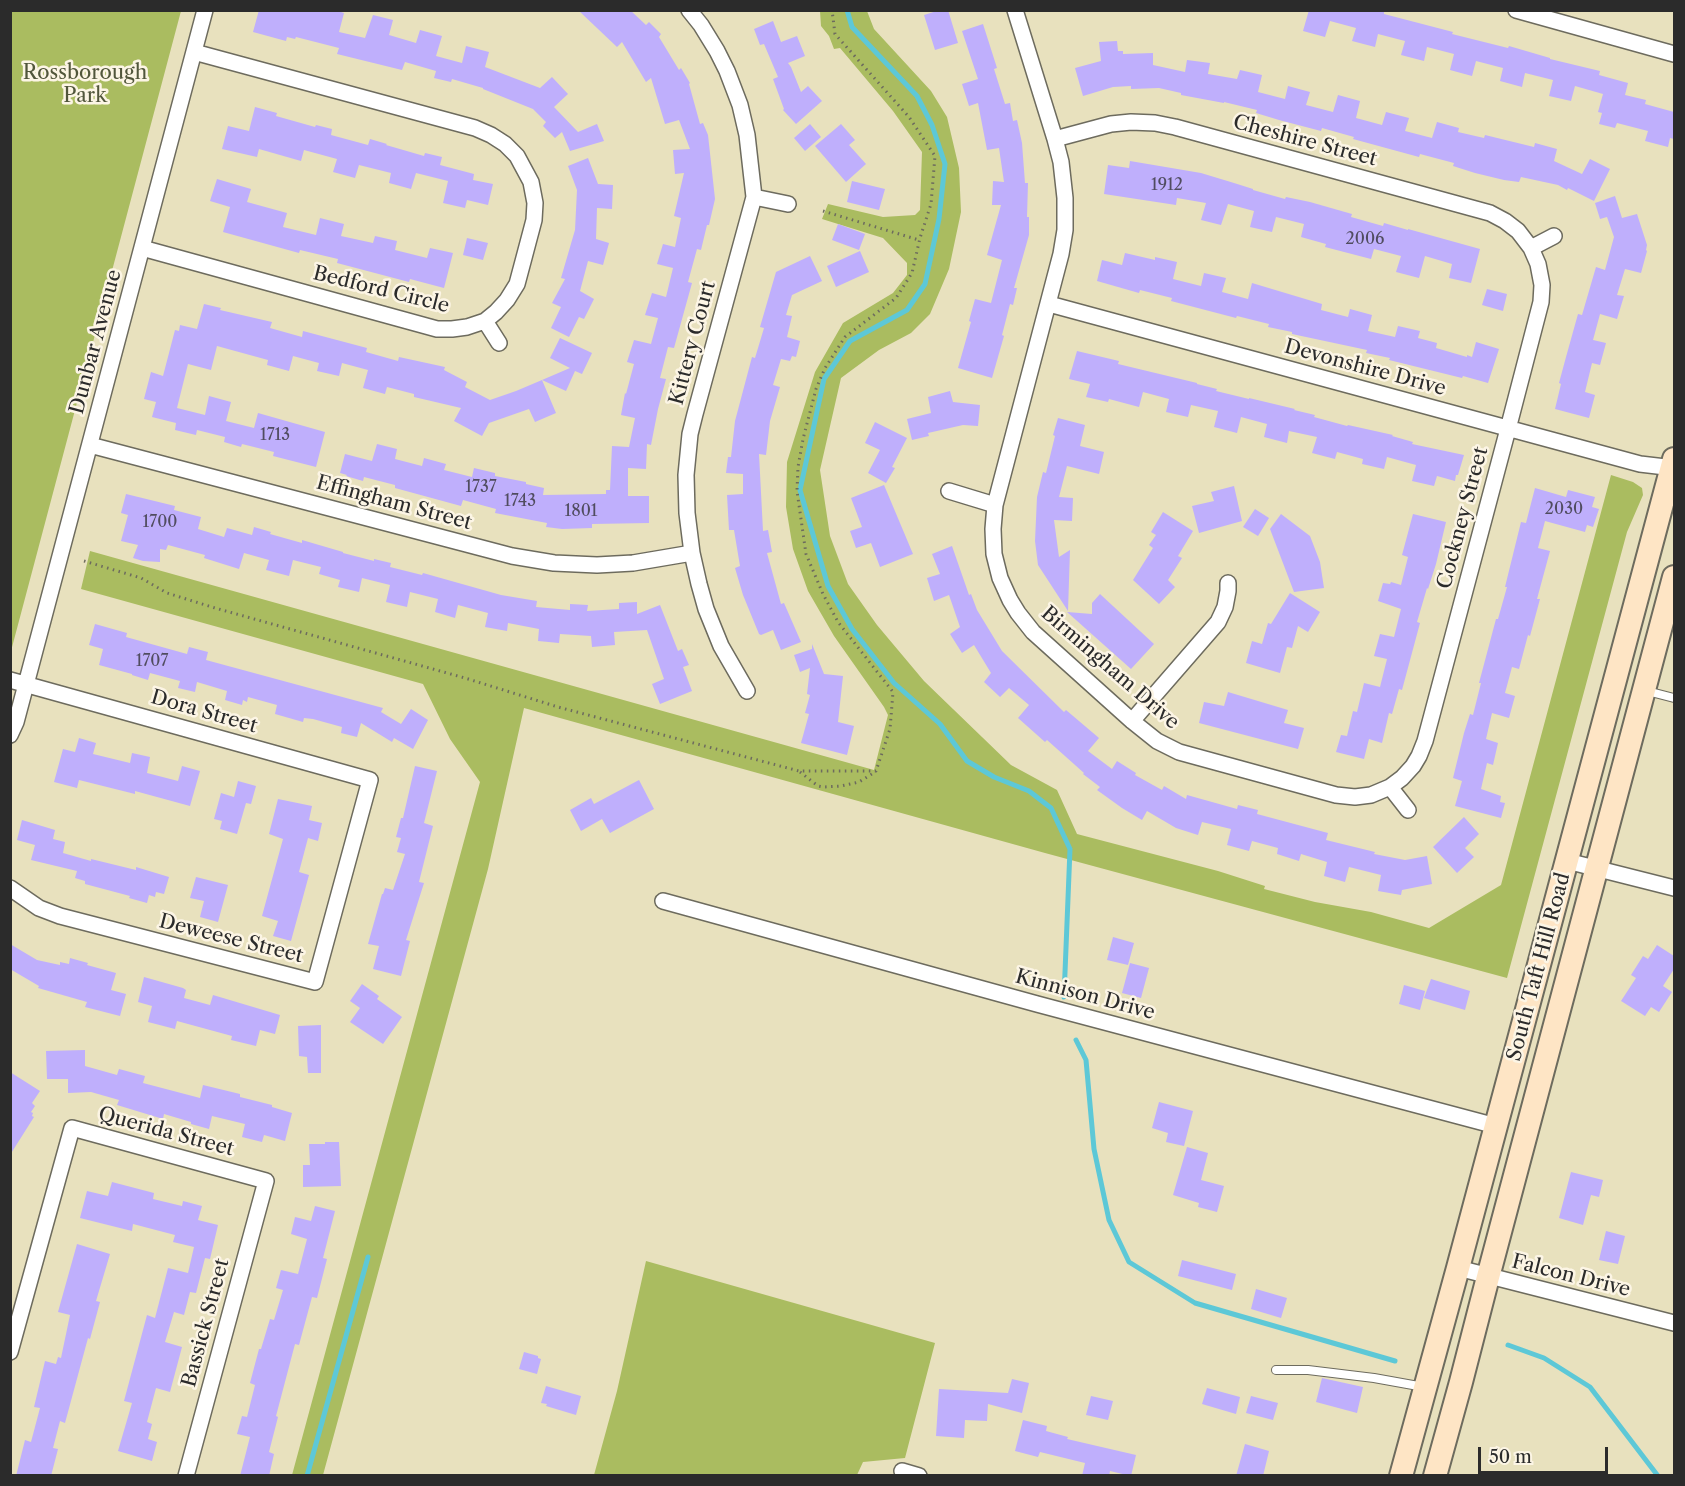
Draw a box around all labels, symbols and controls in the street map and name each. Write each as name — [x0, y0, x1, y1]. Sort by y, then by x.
park label: Rossborough Park — [23, 61, 147, 108]
street label: Cheshire Street — [1230, 110, 1380, 172]
house number: 1912 — [1151, 175, 1183, 195]
house number: 2006 — [1346, 229, 1384, 249]
street label: Bedford Circle — [310, 261, 452, 319]
street label: Dunbar Avenue — [65, 267, 127, 417]
street label: Kittery Court — [665, 278, 721, 408]
street label: Devonshire Drive — [1282, 335, 1448, 401]
house number: 1713 — [260, 425, 290, 445]
street label: Cockney Street — [1432, 444, 1494, 592]
street label: Effingham Street — [314, 471, 474, 535]
house number: 1737 — [465, 477, 497, 497]
house number: 1743 — [504, 491, 536, 511]
house number: 2030 — [1545, 499, 1583, 519]
house number: 1801 — [564, 501, 598, 521]
house number: 1700 — [143, 512, 177, 532]
street label: Birmingham Drive — [1036, 601, 1184, 735]
house number: 1707 — [136, 651, 168, 671]
street label: Dora Street — [148, 685, 260, 739]
street label: South Taft Hill Road — [1502, 870, 1576, 1064]
street label: Deweese Street — [157, 910, 305, 968]
street label: Kinnison Drive — [1013, 965, 1157, 1025]
street label: Querida Street — [96, 1102, 236, 1162]
street label: Falcon Drive — [1509, 1250, 1633, 1302]
street label: Bassick Street — [177, 1256, 235, 1390]
scale bar — [1481, 1435, 1612, 1473]
text: 50 m — [1489, 1446, 1532, 1468]

